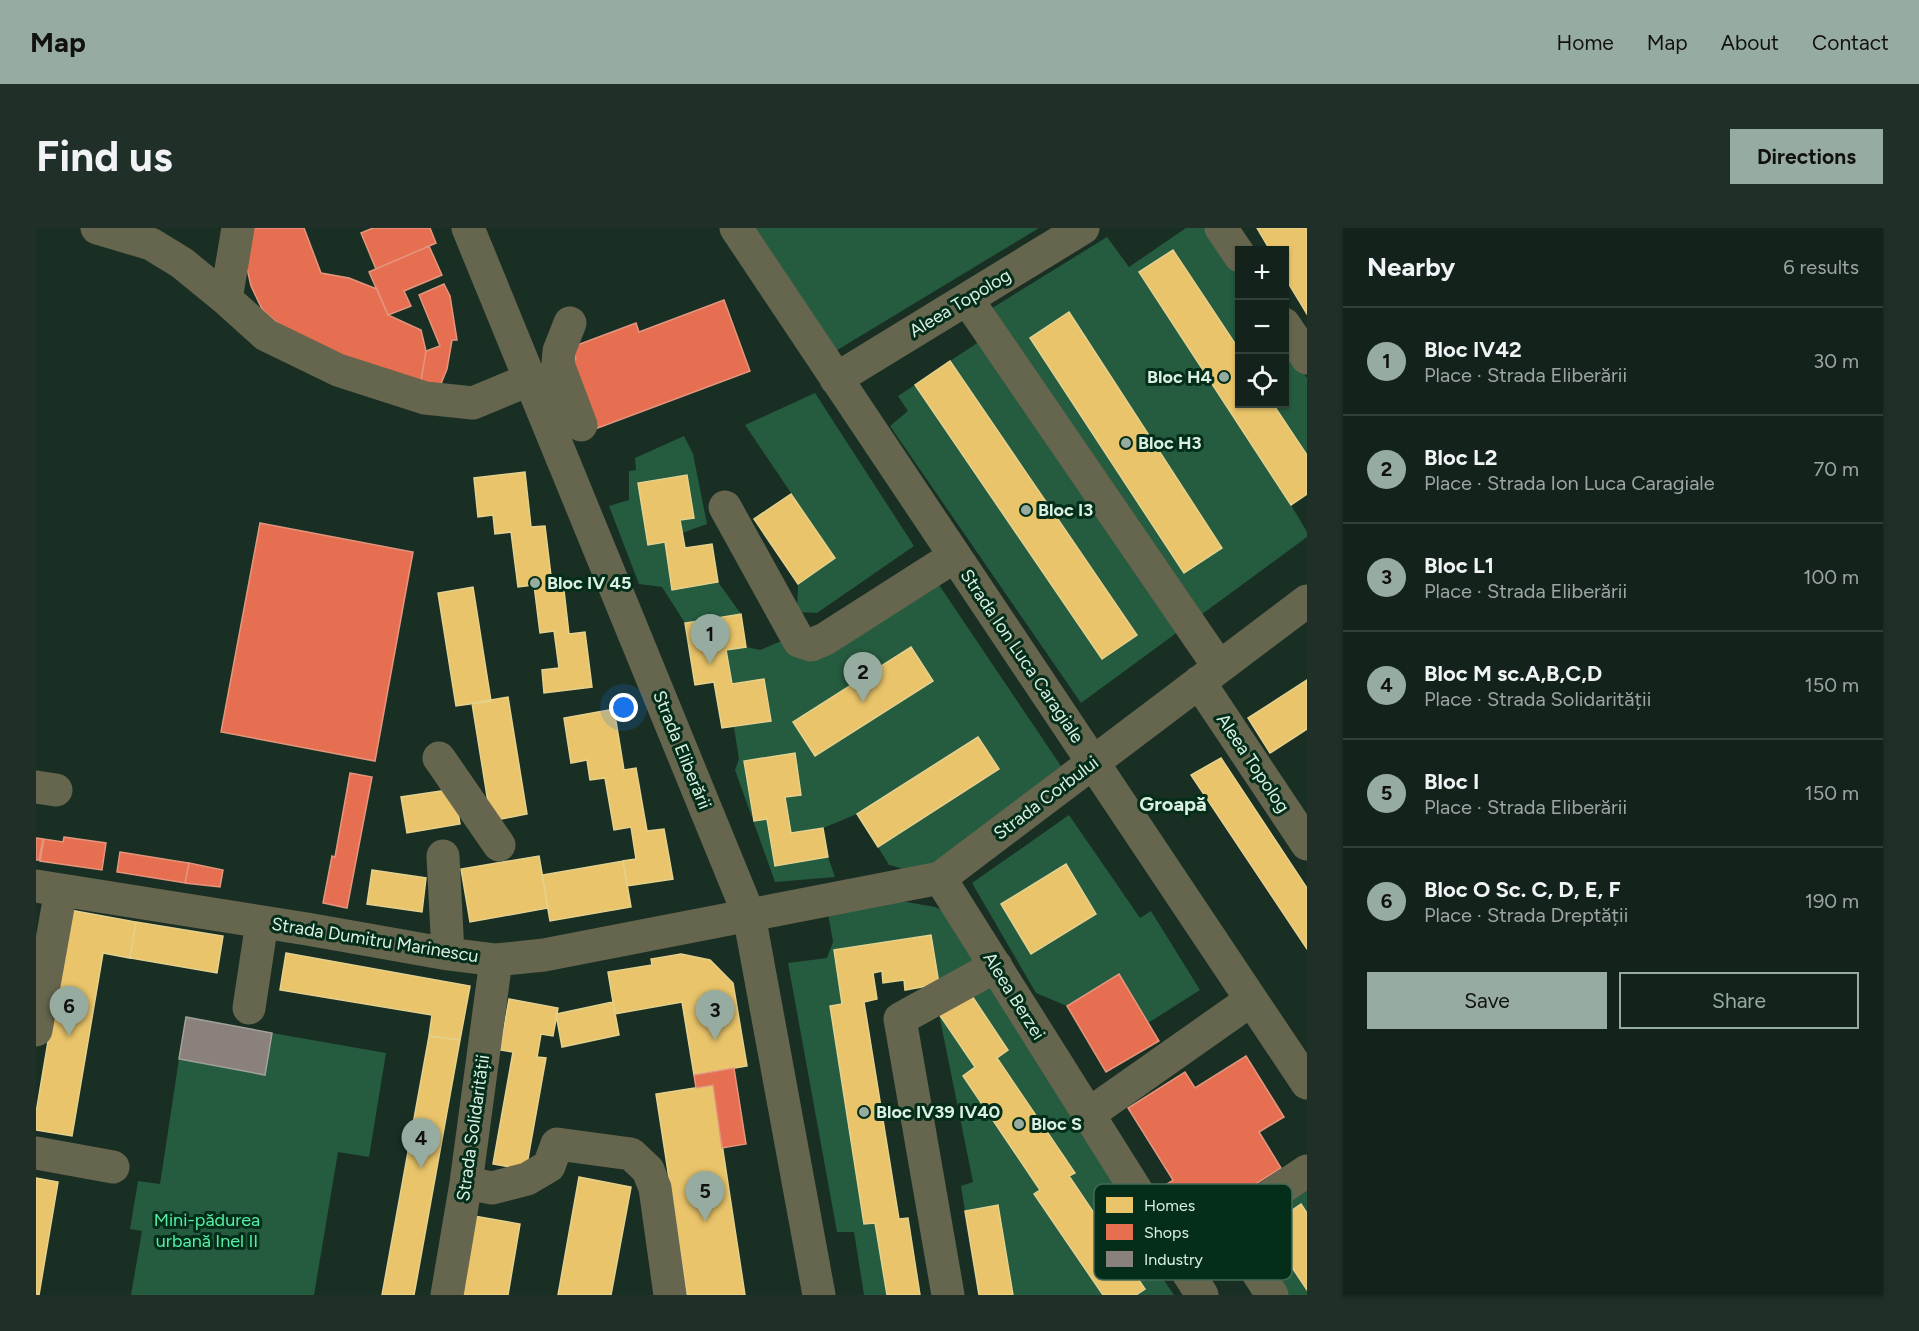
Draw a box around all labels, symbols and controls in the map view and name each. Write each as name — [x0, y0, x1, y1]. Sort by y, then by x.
text: Map — [30, 25, 86, 59]
text: Home — [1557, 30, 1614, 55]
text: Map — [1647, 30, 1688, 55]
text: About — [1721, 30, 1779, 55]
text: Contact — [1812, 30, 1889, 55]
button: Directions — [1730, 129, 1883, 184]
text: Find us — [36, 131, 173, 182]
map controls — [1235, 246, 1289, 408]
button: + — [1235, 246, 1289, 300]
text: Nearby — [1367, 251, 1455, 283]
text: 6 results — [1783, 255, 1859, 279]
street label: Aleea Topolog — [905, 264, 1015, 342]
button: − — [1235, 300, 1289, 354]
text: Bloc IV42 — [1424, 336, 1522, 363]
text: 1 — [1382, 349, 1391, 373]
text: 30 m — [1813, 349, 1859, 373]
button: locate — [1235, 354, 1289, 408]
text: Place · Strada Eliberării — [1424, 363, 1627, 387]
place label: Bloc H4 — [1147, 366, 1212, 388]
marker: Bloc H4 — [1217, 370, 1231, 384]
place label: Bloc H3 — [1138, 432, 1202, 454]
marker: Bloc H3 — [1119, 436, 1133, 450]
text: Bloc L2 — [1424, 444, 1497, 471]
text: 2 — [1381, 457, 1392, 481]
text: 70 m — [1813, 457, 1859, 481]
text: Place · Strada Ion Luca Caragiale — [1424, 471, 1715, 495]
place label: Bloc I3 — [1038, 499, 1093, 521]
marker: Bloc I3 — [1019, 503, 1033, 517]
text: Bloc L1 — [1424, 552, 1494, 579]
street label: Strada Ion Luca Caragiale — [956, 565, 1089, 747]
text: 3 — [1381, 565, 1392, 589]
text: 100 m — [1803, 565, 1859, 589]
place label: Bloc IV 45 — [547, 572, 631, 594]
marker: Bloc IV 45 — [528, 576, 542, 590]
text: Place · Strada Eliberării — [1424, 579, 1627, 603]
pin: 1 — [690, 614, 730, 664]
pin: 2 — [844, 652, 882, 702]
text: Bloc M sc.A,B,C,D — [1424, 660, 1602, 687]
text: 4 — [1380, 673, 1393, 697]
text: 150 m — [1804, 673, 1859, 697]
street label: Strada Eliberării — [648, 687, 716, 813]
text: Place · Strada Solidarității — [1424, 687, 1651, 711]
your location — [609, 693, 638, 722]
street label: Aleea Topolog — [1212, 709, 1294, 817]
street label: Strada Corbului — [989, 751, 1103, 845]
text: Bloc I — [1424, 768, 1479, 795]
text: 5 — [1381, 781, 1392, 805]
text: 150 m — [1804, 781, 1859, 805]
district label: Groapă — [1139, 792, 1207, 816]
text: Place · Strada Eliberării — [1424, 795, 1627, 819]
text: Bloc O Sc. C, D, E, F — [1424, 876, 1621, 903]
text: 6 — [1381, 889, 1392, 913]
text: 190 m — [1805, 889, 1859, 913]
text: Place · Strada Dreptății — [1424, 903, 1628, 927]
street label: Strada Dumitru Marinescu — [270, 913, 480, 967]
street label: Aleea Berzei — [978, 948, 1050, 1044]
button: Save — [1367, 972, 1607, 1029]
button: Share — [1619, 972, 1859, 1029]
pin: 6 — [50, 986, 88, 1036]
pin: 3 — [696, 990, 734, 1040]
street label: Strada Solidarității — [452, 1053, 494, 1203]
place label: Bloc IV39 IV40 — [876, 1101, 1001, 1123]
marker: Bloc IV39 IV40 — [857, 1105, 871, 1119]
place label: Bloc S — [1031, 1113, 1082, 1135]
marker: Bloc S — [1012, 1117, 1026, 1131]
pin: 4 — [402, 1118, 440, 1168]
pin: 5 — [686, 1172, 724, 1221]
legend — [1094, 1184, 1292, 1280]
text: Homes — [1144, 1196, 1195, 1215]
park label: Mini-pădurea urbană Inel II — [154, 1209, 260, 1252]
text: Shops — [1144, 1223, 1189, 1242]
text: Industry — [1144, 1250, 1203, 1269]

